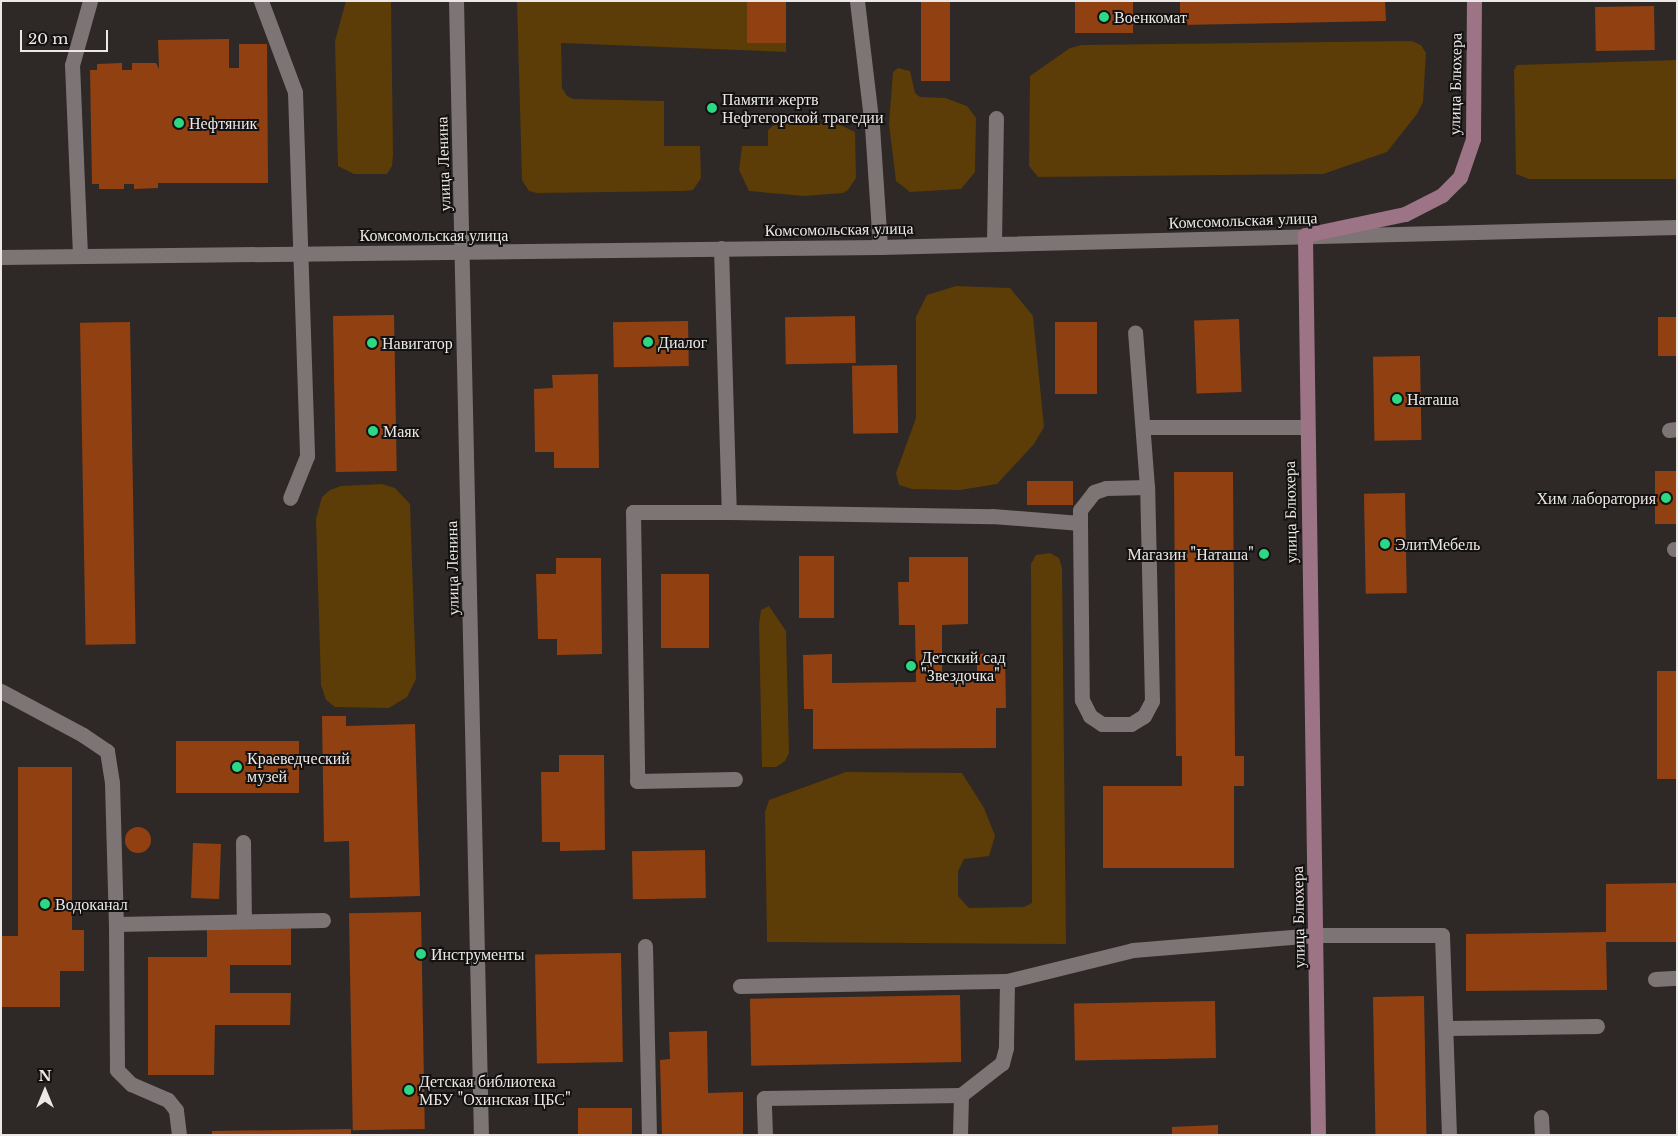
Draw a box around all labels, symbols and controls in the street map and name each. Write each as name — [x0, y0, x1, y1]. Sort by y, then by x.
place label: Военкомат — [1114, 7, 1187, 27]
marker: Военкомат — [1098, 11, 1110, 23]
scale bar — [22, 20, 110, 52]
text: 20 m — [28, 29, 68, 48]
street label: улица Блюхера — [1445, 33, 1465, 135]
place label: Памяти жертв Нефтегорской трагедии — [722, 89, 883, 127]
marker: Памяти жертв Нефтегорской трагедии — [706, 102, 718, 114]
place label: Нефтяник — [189, 113, 257, 133]
street label: улица Ленина — [432, 116, 454, 212]
marker: Нефтяник — [173, 117, 185, 129]
street label: Комсомольская улица — [1168, 208, 1318, 232]
street label: Комсомольская улица — [764, 218, 914, 240]
street label: Комсомольская улица — [360, 225, 508, 245]
place label: Диалог — [658, 332, 707, 352]
place label: Навигатор — [382, 333, 453, 353]
marker: Диалог — [642, 336, 654, 348]
marker: Навигатор — [366, 337, 378, 349]
place label: Наташа — [1407, 389, 1459, 409]
marker: Наташа — [1391, 393, 1403, 405]
place label: Маяк — [383, 421, 419, 441]
marker: Маяк — [367, 425, 379, 437]
street label: улица Блюхера — [1280, 461, 1300, 563]
place label: Хим лаборатория — [1537, 488, 1656, 508]
marker: Хим лаборатория — [1660, 492, 1672, 504]
street label: улица Ленина — [442, 520, 462, 616]
place label: ЭлитМебель — [1395, 534, 1480, 554]
marker: ЭлитМебель — [1379, 538, 1391, 550]
place label: Магазин "Наташа" — [1127, 544, 1254, 564]
marker: Магазин "Наташа" — [1258, 548, 1270, 560]
place label: Детский сад "Звездочка" — [921, 647, 1006, 685]
marker: Детский сад "Звездочка" — [905, 660, 917, 672]
place label: Краеведческий музей — [247, 748, 350, 786]
marker: Краеведческий музей — [231, 761, 243, 773]
street label: улица Блюхера — [1288, 866, 1308, 968]
place label: Водоканал — [55, 894, 128, 914]
marker: Водоканал — [39, 898, 51, 910]
place label: Инструменты — [431, 944, 525, 964]
marker: Инструменты — [415, 948, 427, 960]
north arrow — [20, 1066, 70, 1116]
text: N — [38, 1067, 52, 1085]
place label: Детская библиотека МБУ "Охинская ЦБС" — [419, 1071, 571, 1109]
marker: Детская библиотека МБУ "Охинская ЦБС" — [403, 1084, 415, 1096]

